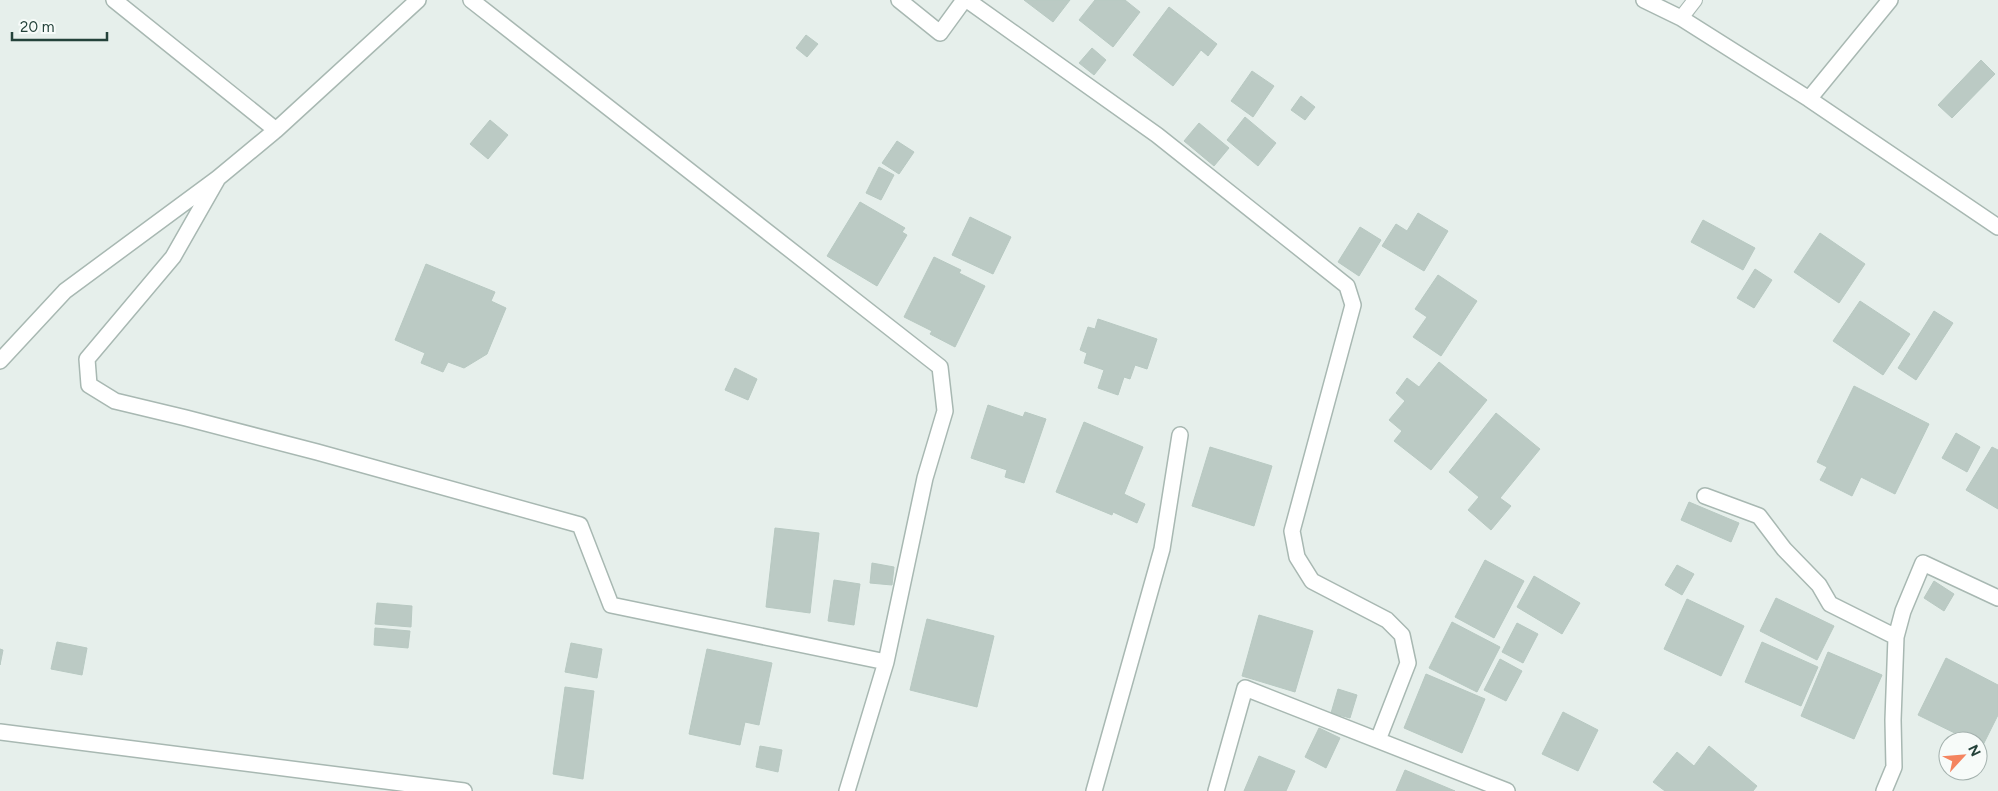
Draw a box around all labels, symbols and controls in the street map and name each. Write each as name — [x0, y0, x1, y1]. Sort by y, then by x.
scale bar — [12, 10, 108, 42]
text: 20 m — [20, 18, 54, 36]
north arrow — [1938, 731, 1988, 781]
text: N — [1964, 742, 1984, 759]

